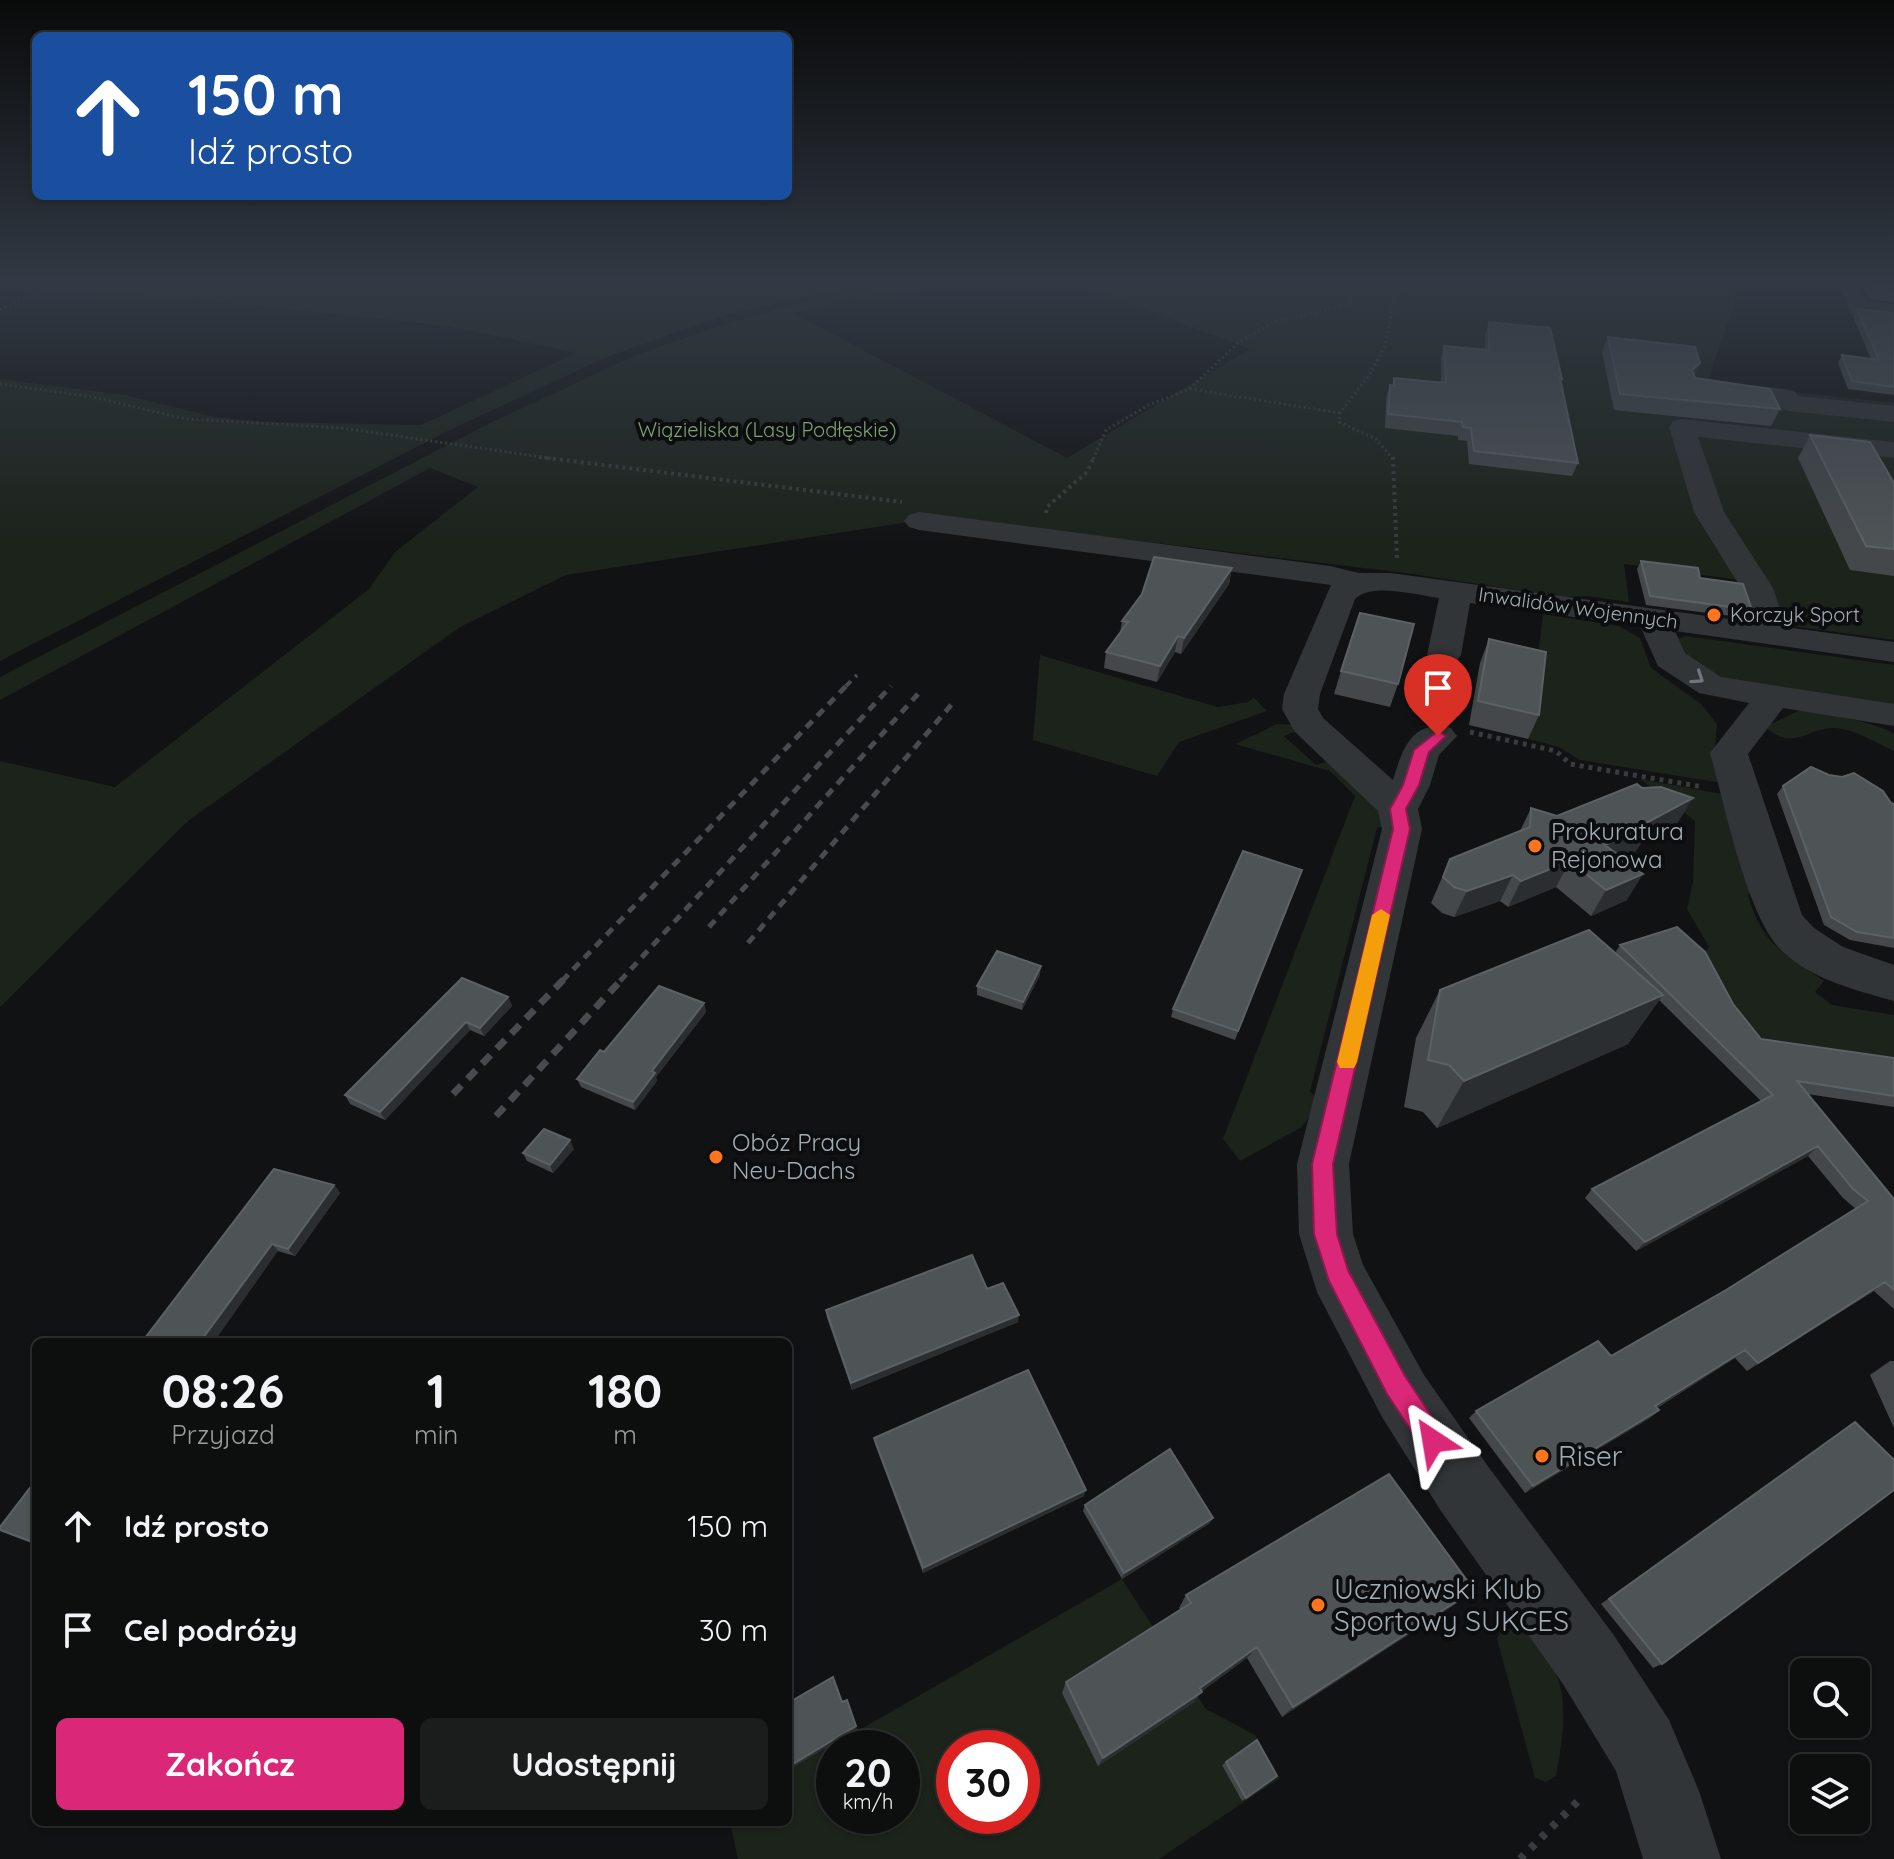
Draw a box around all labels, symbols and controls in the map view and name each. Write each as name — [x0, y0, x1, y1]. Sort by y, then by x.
text: 150 m — [188, 59, 344, 129]
icon: ahead — [56, 64, 160, 168]
text: Idź prosto — [188, 128, 353, 173]
park label: Wiązieliska (Lasy Podłęskie) — [638, 417, 896, 442]
street label: Inwalidów Wojennych — [1477, 581, 1679, 634]
place label: Korczyk Sport — [1730, 602, 1860, 627]
marker: Korczyk Sport — [1705, 606, 1723, 624]
pin — [1404, 654, 1472, 736]
icon: arrive — [1416, 666, 1460, 710]
one-way arrow — [1689, 668, 1704, 683]
place label: Prokuratura Rejonowa — [1551, 816, 1684, 874]
marker: Prokuratura Rejonowa — [1526, 837, 1544, 855]
place label: Obóz Pracy Neu-Dachs — [732, 1127, 861, 1185]
marker: Obóz Pracy Neu-Dachs — [707, 1148, 725, 1166]
text: 08:26 — [162, 1360, 284, 1420]
text: 1 — [427, 1360, 445, 1420]
text: 180 — [588, 1360, 662, 1420]
position arrow — [1391, 1399, 1475, 1483]
text: Przyjazd — [171, 1418, 275, 1451]
text: min — [414, 1418, 458, 1451]
text: m — [613, 1418, 637, 1451]
place label: Riser — [1558, 1438, 1623, 1473]
marker: Riser — [1533, 1447, 1551, 1465]
icon: ahead — [56, 1504, 100, 1548]
text: Idź prosto — [124, 1507, 269, 1545]
text: 150 m — [687, 1507, 768, 1545]
place label: Uczniowski Klub Sportowy SUKCES — [1334, 1571, 1569, 1638]
marker: Uczniowski Klub Sportowy SUKCES — [1309, 1596, 1327, 1614]
icon: arrive — [56, 1608, 100, 1652]
text: Cel podróży — [124, 1611, 297, 1649]
text: 30 m — [699, 1611, 768, 1649]
map controls — [1790, 1658, 1870, 1834]
button: search — [1790, 1658, 1870, 1738]
button: Zakończ — [56, 1718, 404, 1810]
button: Udostępnij — [420, 1718, 768, 1810]
speed limit sign: 30 — [936, 1730, 1040, 1834]
text: 20 — [844, 1747, 892, 1797]
button: layers — [1790, 1754, 1870, 1834]
text: km/h — [843, 1789, 893, 1814]

